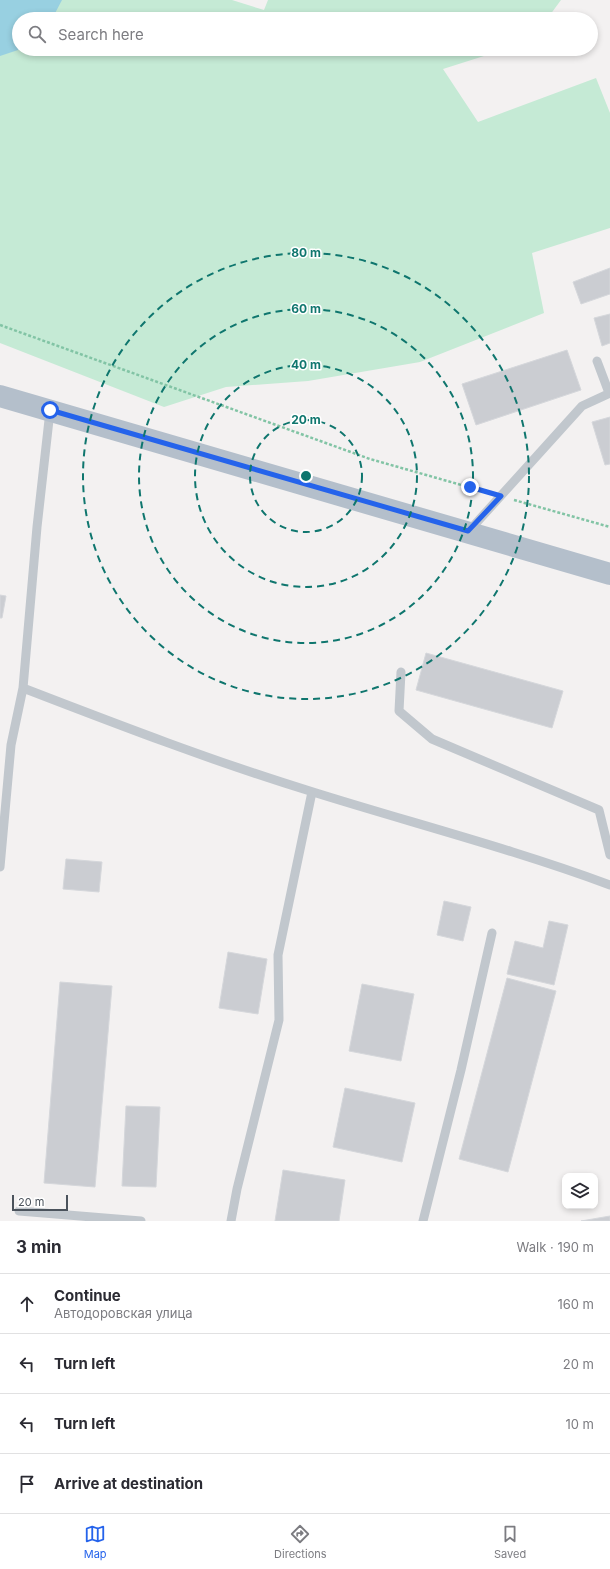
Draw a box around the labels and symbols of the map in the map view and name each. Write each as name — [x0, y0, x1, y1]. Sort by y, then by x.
text: 80 m — [291, 245, 321, 260]
text: 60 m — [291, 301, 321, 316]
text: 40 m — [291, 357, 321, 372]
route start — [41, 401, 59, 419]
text: 20 m — [291, 412, 321, 427]
centre of rings — [299, 469, 313, 483]
route end — [461, 478, 479, 496]
scale bar — [12, 1193, 68, 1212]

